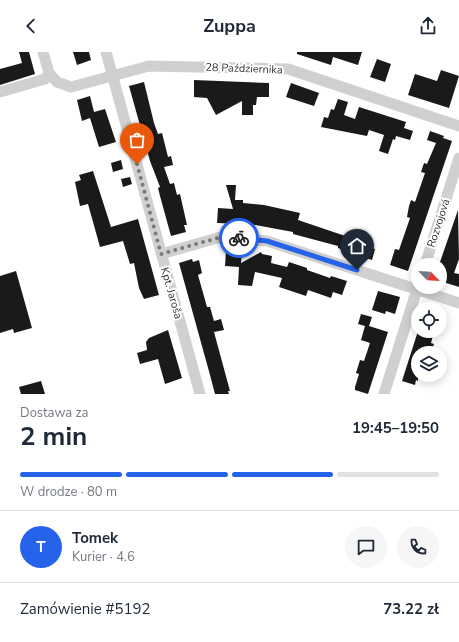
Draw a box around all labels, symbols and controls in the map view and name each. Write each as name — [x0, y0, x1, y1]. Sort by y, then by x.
text: Zuppa — [203, 14, 256, 38]
icon: back — [20, 15, 42, 37]
icon: share — [417, 15, 439, 37]
street label: 28 Października — [205, 60, 283, 77]
pin — [120, 123, 154, 164]
icon: bag — [126, 129, 148, 151]
street label: Rozvojová — [424, 197, 453, 249]
courier — [219, 218, 259, 258]
icon: bike — [228, 227, 250, 249]
pin — [340, 229, 374, 270]
icon: home — [346, 235, 368, 257]
north arrow — [411, 258, 447, 294]
map controls — [411, 258, 447, 382]
street label: Kpt. Jaroša — [157, 266, 186, 321]
button: locate — [411, 302, 447, 338]
button: layers — [411, 346, 447, 382]
text: Dostawa za — [20, 404, 88, 422]
text: 19:45–19:50 — [352, 418, 439, 438]
text: 2 min — [20, 419, 87, 454]
text: W drodze · 80 m — [20, 483, 117, 501]
button: chat — [345, 526, 387, 568]
button: phone — [397, 526, 439, 568]
text: Tomek — [72, 528, 118, 548]
text: T — [36, 537, 46, 557]
text: Kurier · 4.6 — [72, 548, 135, 566]
text: Zamówienie #5192 — [20, 599, 151, 619]
text: 73.22 zł — [383, 599, 439, 619]

